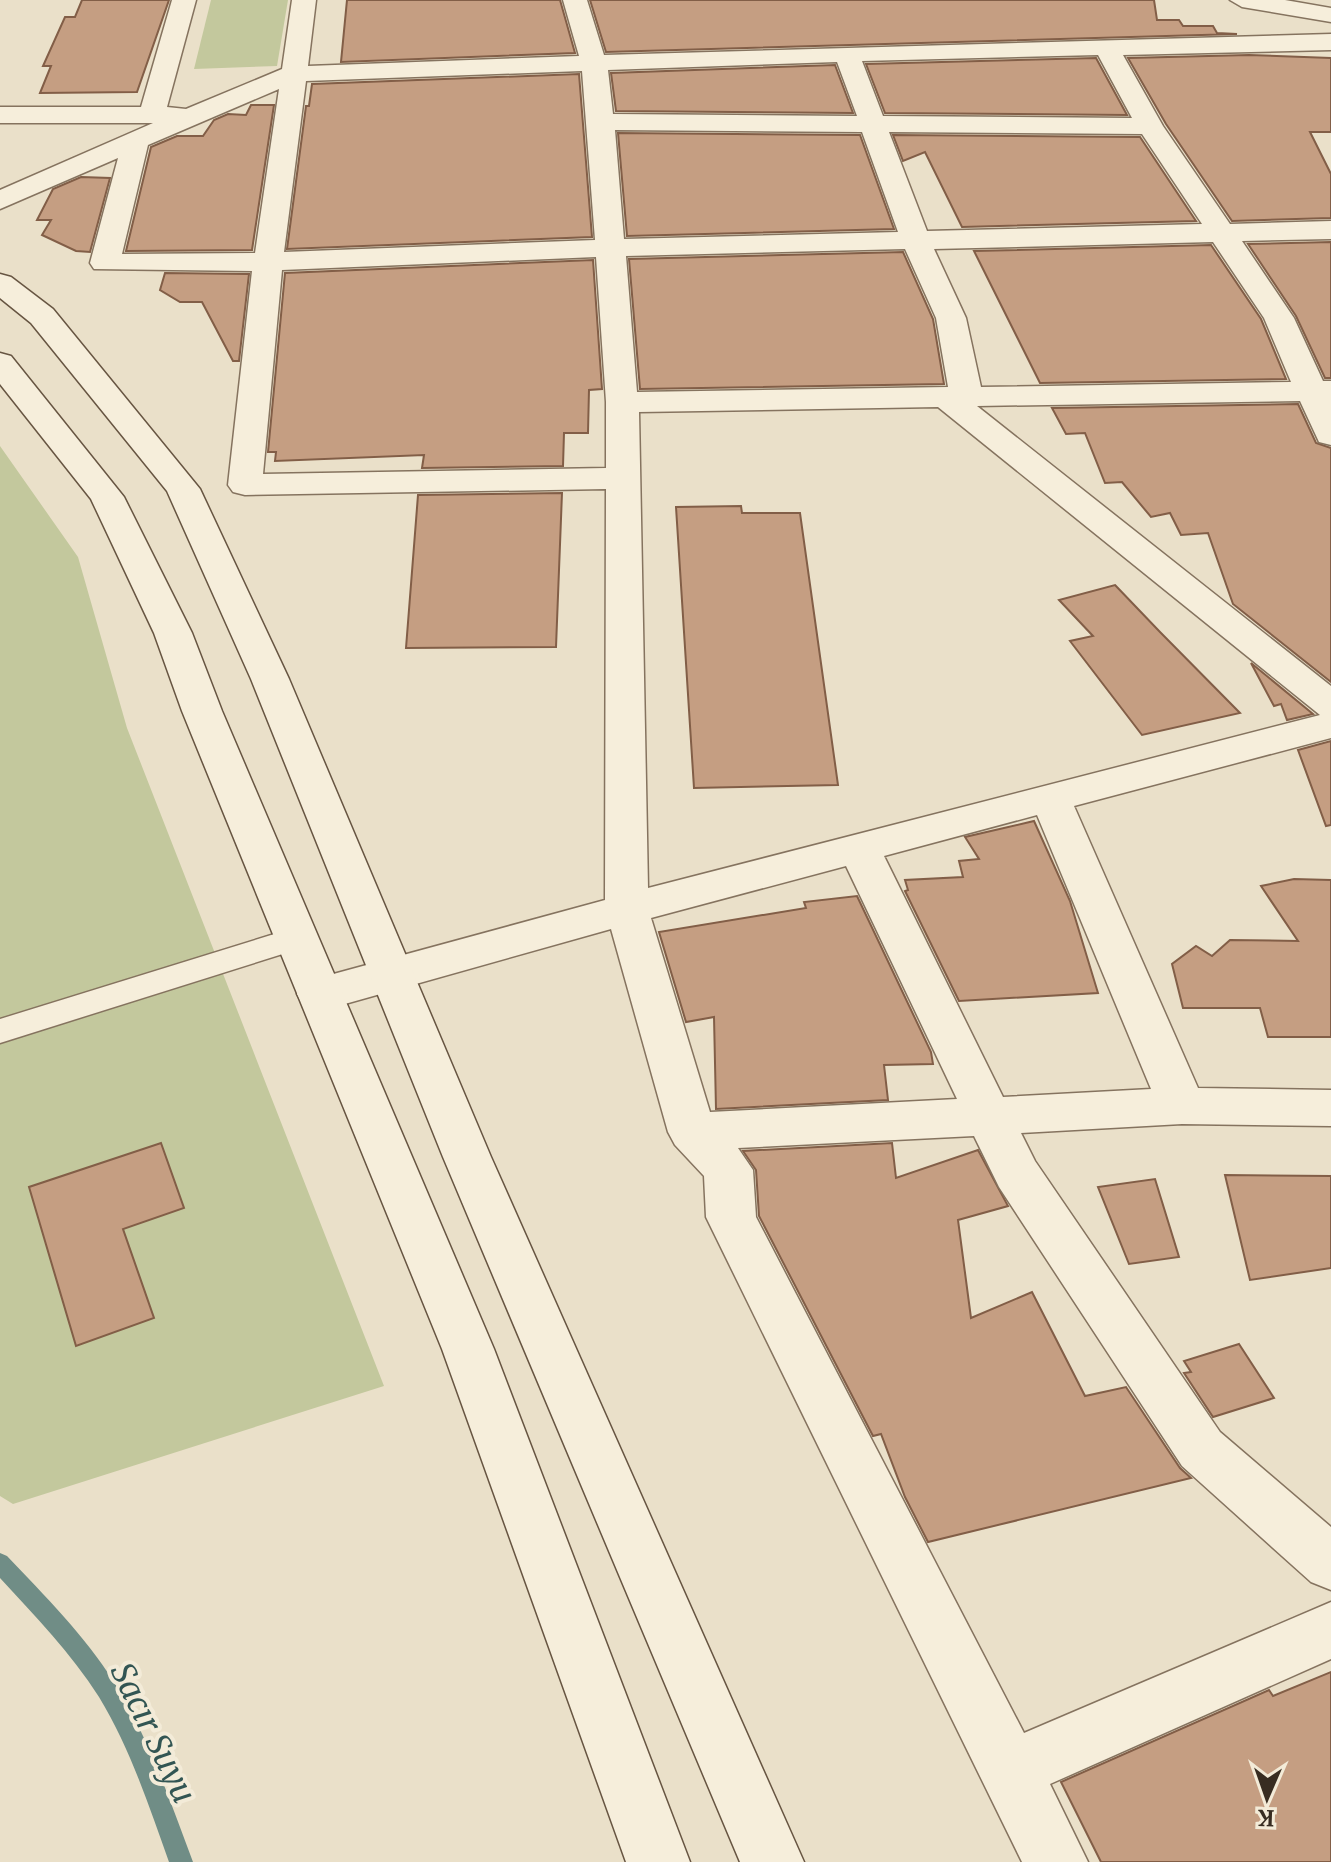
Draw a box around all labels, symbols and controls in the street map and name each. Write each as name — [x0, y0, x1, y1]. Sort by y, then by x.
water label: Sacır Suyu — [102, 1656, 204, 1810]
north arrow — [1227, 1758, 1307, 1838]
text: K — [1257, 1804, 1275, 1832]

